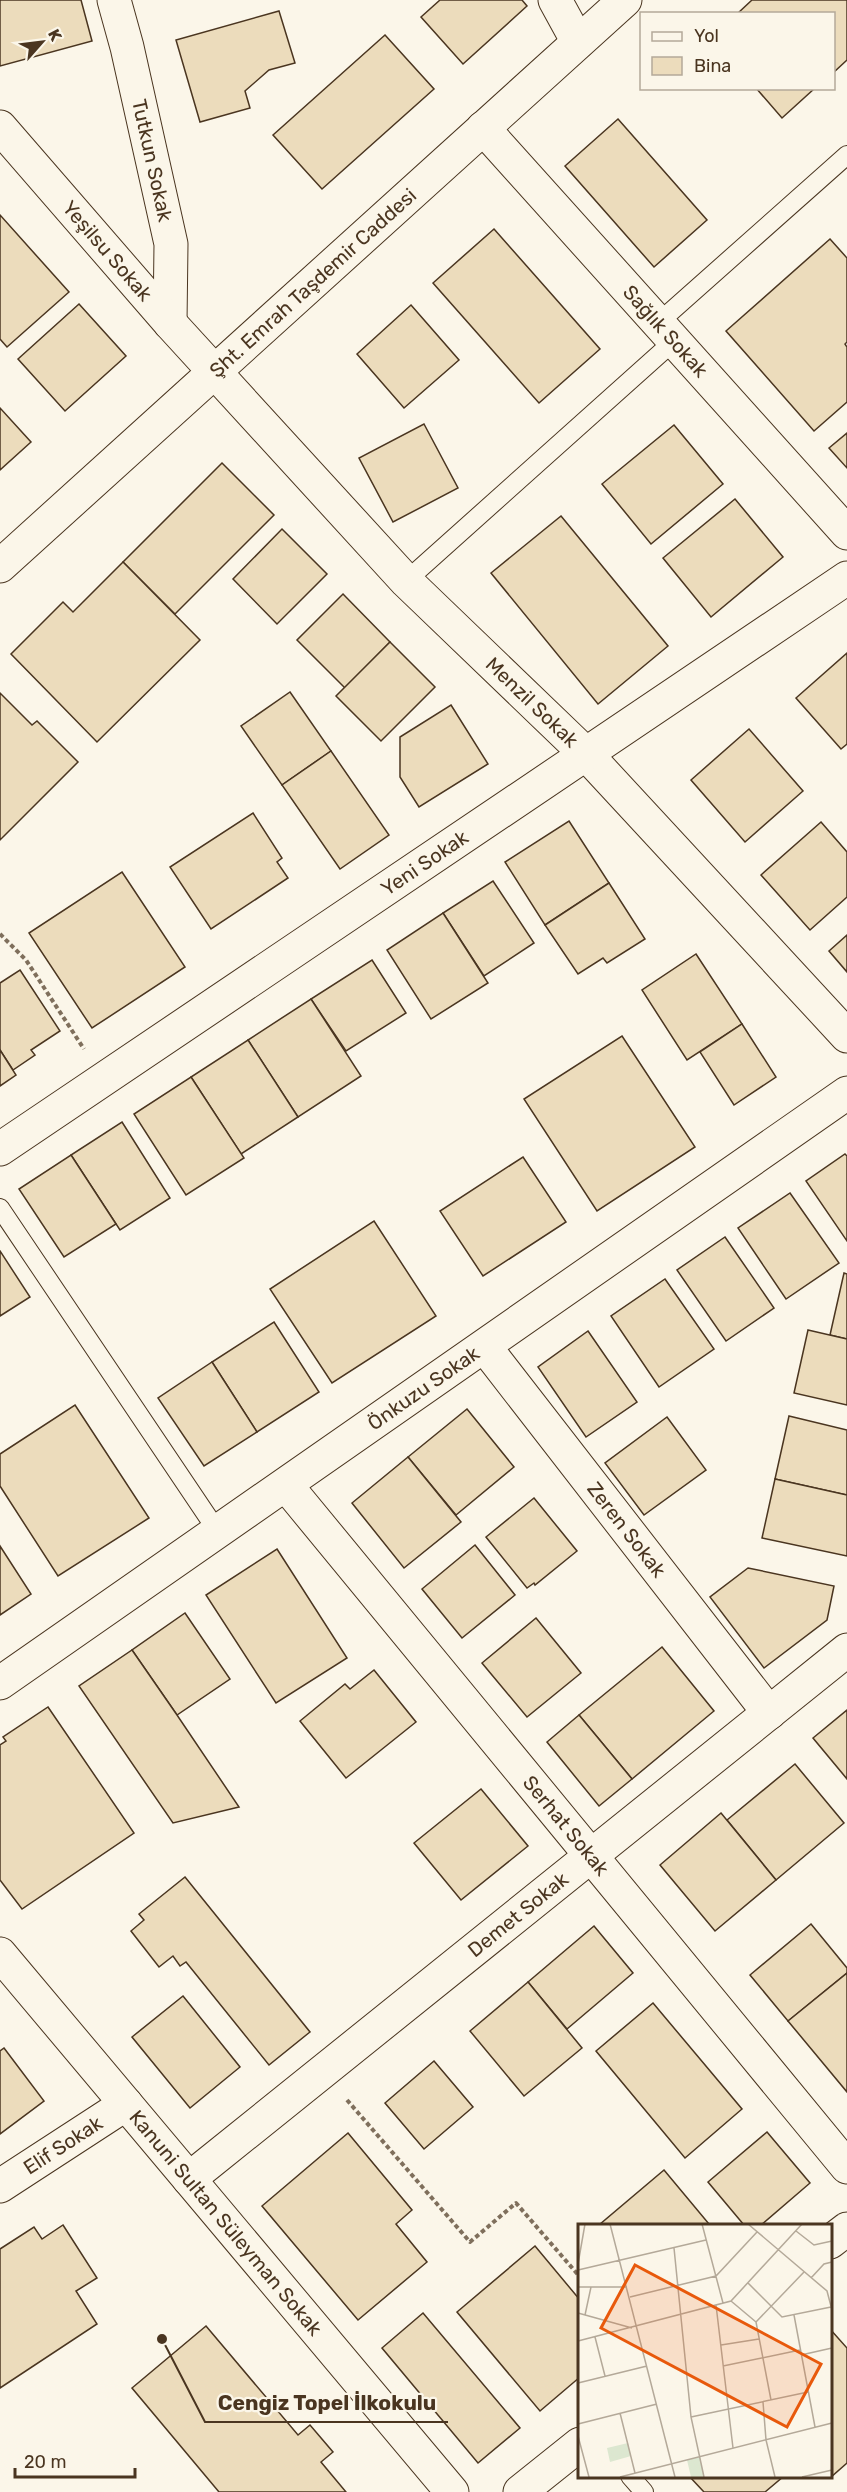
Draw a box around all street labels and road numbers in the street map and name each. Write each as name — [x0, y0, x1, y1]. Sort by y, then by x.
street label: Tutkun Sokak — [127, 97, 178, 225]
street label: Şht. Emrah Taşdemir Caddesi — [204, 183, 421, 382]
street label: Yeşilsu Sokak — [57, 196, 158, 306]
street label: Sağlık Sokak — [618, 280, 714, 383]
street label: Menzil Sokak — [481, 652, 584, 753]
street label: Yeni Sokak — [376, 825, 473, 901]
street label: Önkuzu Sokak — [363, 1341, 484, 1435]
street label: Zeren Sokak — [582, 1477, 671, 1582]
street label: Serhat Sokak — [518, 1771, 615, 1881]
street label: Demet Sokak — [463, 1867, 574, 1962]
street label: Kanuni Sultan Süleyman Sokak — [124, 2105, 328, 2341]
street label: Elif Sokak — [19, 2110, 107, 2180]

